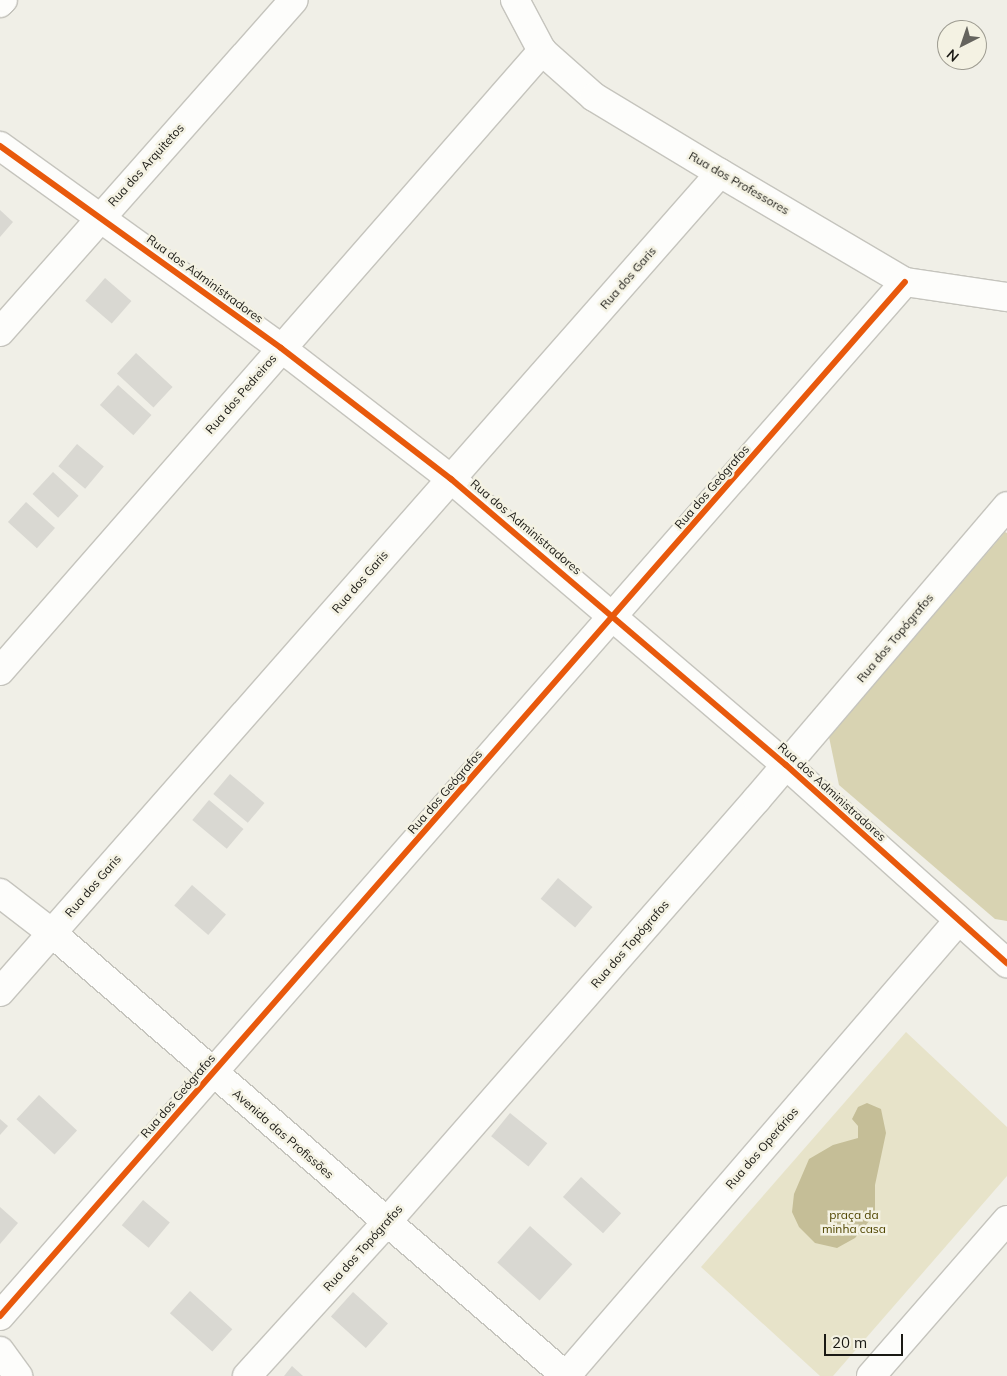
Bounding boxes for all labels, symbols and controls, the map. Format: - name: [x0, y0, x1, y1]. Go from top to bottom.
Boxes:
- north arrow: [937, 20, 987, 70]
- text: N: [943, 45, 963, 66]
- street label: Rua dos Arquitetos: [105, 121, 187, 209]
- street label: Rua dos Professores: [686, 148, 792, 218]
- street label: Rua dos Administradores: [144, 232, 266, 326]
- street label: Rua dos Garis: [597, 244, 659, 312]
- street label: Rua dos Pedreiros: [203, 351, 279, 437]
- street label: Rua dos Geógrafos: [672, 442, 752, 532]
- street label: Rua dos Administradores: [468, 476, 584, 578]
- street label: Rua dos Garis: [329, 548, 391, 616]
- street label: Rua dos Topógrafos: [854, 591, 936, 685]
- street label: Rua dos Administradores: [775, 740, 889, 844]
- street label: Rua dos Geógrafos: [405, 747, 485, 837]
- street label: Rua dos Garis: [62, 852, 124, 920]
- street label: Rua dos Topógrafos: [588, 897, 672, 991]
- street label: Rua dos Geógrafos: [138, 1051, 218, 1141]
- street label: Avenida das Profissões: [230, 1086, 336, 1182]
- street label: Rua dos Operários: [723, 1104, 801, 1192]
- street label: Rua dos Topógrafos: [320, 1202, 406, 1294]
- park label: praça da minha casa: [822, 1208, 886, 1236]
- scale bar: [827, 1324, 906, 1356]
- text: 20 m: [832, 1333, 867, 1352]

